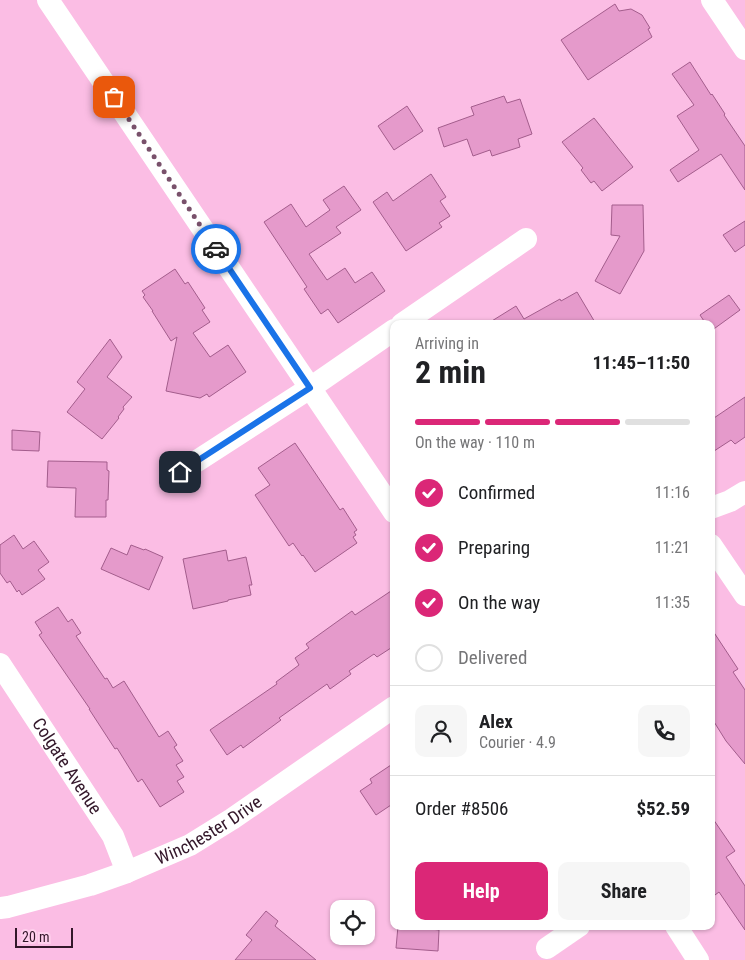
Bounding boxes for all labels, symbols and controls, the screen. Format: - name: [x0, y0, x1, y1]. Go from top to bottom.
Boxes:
- pin: [93, 76, 135, 118]
- icon: bag: [100, 83, 128, 111]
- courier: [191, 224, 241, 274]
- icon: car: [202, 235, 230, 263]
- text: Arriving in: [415, 334, 479, 353]
- text: 11:45–11:50: [592, 351, 690, 374]
- text: 2 min: [415, 353, 486, 391]
- text: On the way · 110 m: [415, 433, 535, 452]
- pin: [159, 451, 201, 493]
- icon: home: [166, 458, 194, 486]
- icon: check: [415, 479, 443, 507]
- text: Confirmed: [458, 481, 535, 504]
- text: 11:16: [655, 483, 690, 502]
- icon: check: [415, 534, 443, 562]
- text: Preparing: [458, 536, 530, 559]
- text: 11:21: [655, 538, 690, 557]
- icon: check: [415, 589, 443, 617]
- text: On the way: [458, 591, 540, 614]
- text: 11:35: [655, 593, 690, 612]
- text: Delivered: [458, 646, 527, 669]
- button: person: [415, 705, 467, 757]
- button: phone: [638, 705, 690, 757]
- text: Alex: [479, 710, 513, 733]
- street label: Colgate Avenue: [28, 714, 107, 818]
- text: Courier · 4.9: [479, 733, 556, 752]
- street label: Winchester Drive: [152, 791, 265, 869]
- text: Order #8506: [415, 797, 508, 820]
- text: $52.59: [636, 797, 690, 820]
- button: Help: [415, 862, 548, 920]
- button: Share: [558, 862, 690, 920]
- map controls: [330, 900, 375, 945]
- button: locate: [330, 900, 375, 945]
- scale bar: [15, 925, 72, 948]
- text: 20 m: [22, 929, 50, 945]

